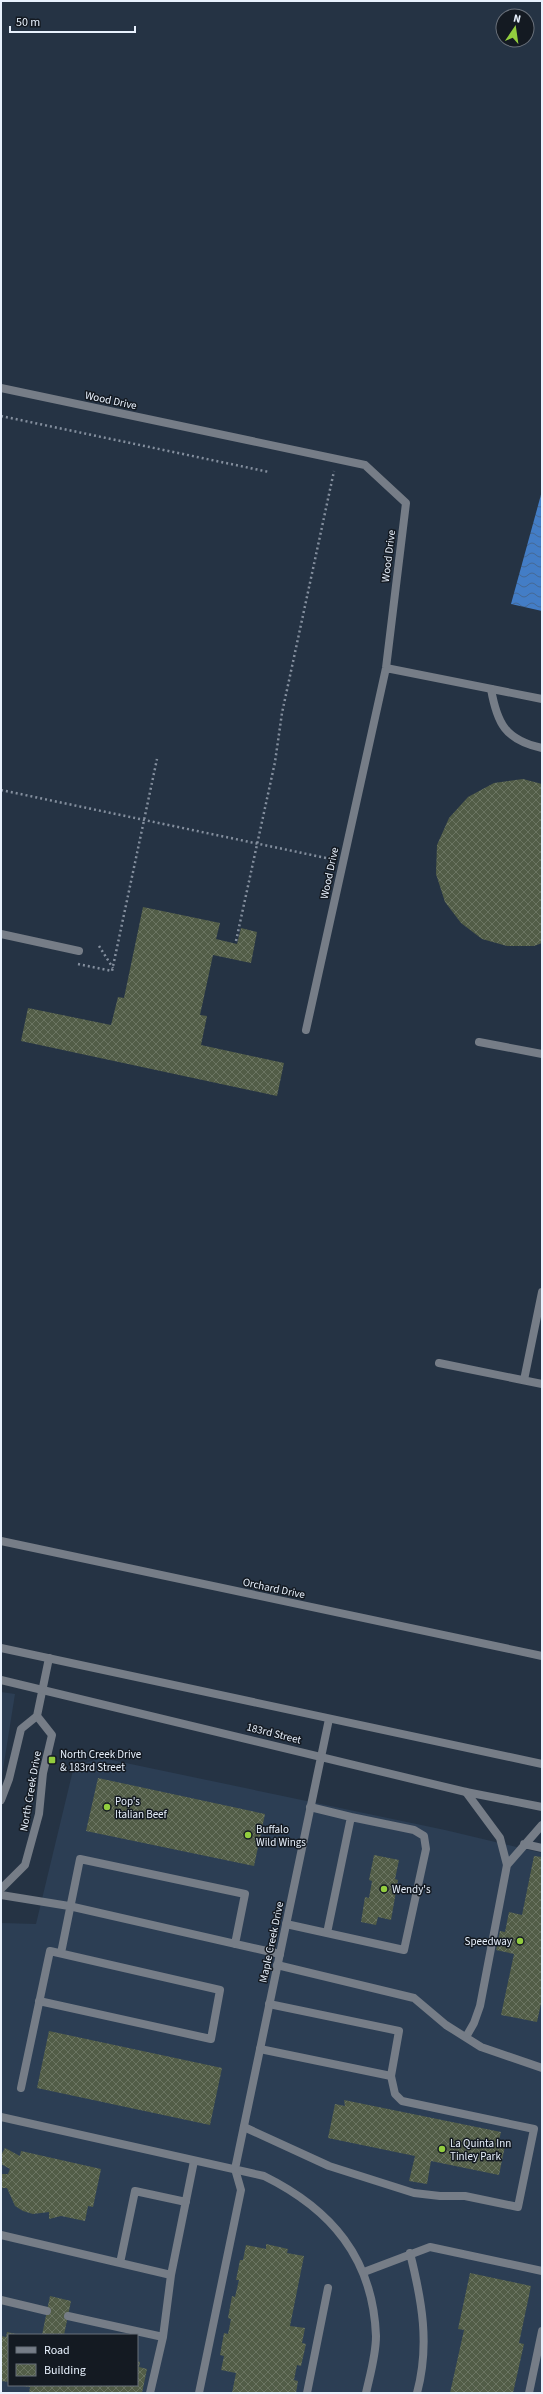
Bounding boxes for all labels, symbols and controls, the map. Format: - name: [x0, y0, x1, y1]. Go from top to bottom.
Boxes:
- scale bar: [10, 8, 135, 34]
- north arrow: [495, 8, 535, 48]
- text: N: [512, 11, 522, 27]
- text: 50 m: [16, 14, 40, 31]
- street label: Wood Drive: [84, 388, 139, 413]
- street label: Wood Drive: [378, 528, 399, 583]
- street label: Wood Drive: [317, 845, 342, 900]
- street label: Orchard Drive: [241, 1575, 307, 1603]
- street label: 183rd Street: [245, 1719, 303, 1748]
- place label: North Creek Drive & 183rd Street: [60, 1747, 142, 1775]
- street label: North Creek Drive: [16, 1749, 45, 1832]
- marker: North Creek Drive & 183rd Street: [47, 1755, 57, 1765]
- place label: Pop's Italian Beef: [115, 1794, 168, 1822]
- marker: Pop's Italian Beef: [102, 1802, 112, 1812]
- place label: Buffalo Wild Wings: [256, 1822, 306, 1850]
- marker: Buffalo Wild Wings: [243, 1830, 253, 1840]
- place label: Wendy's: [392, 1882, 431, 1897]
- marker: Wendy's: [379, 1884, 389, 1894]
- street label: Maple Creek Drive: [256, 1900, 288, 1984]
- place label: Speedway: [465, 1934, 512, 1949]
- marker: Speedway: [515, 1936, 525, 1946]
- place label: La Quinta Inn Tinley Park: [450, 2136, 511, 2164]
- marker: La Quinta Inn Tinley Park: [437, 2144, 447, 2154]
- legend: [8, 2334, 138, 2386]
- text: Road: [44, 2342, 70, 2359]
- text: Building: [44, 2362, 86, 2379]

